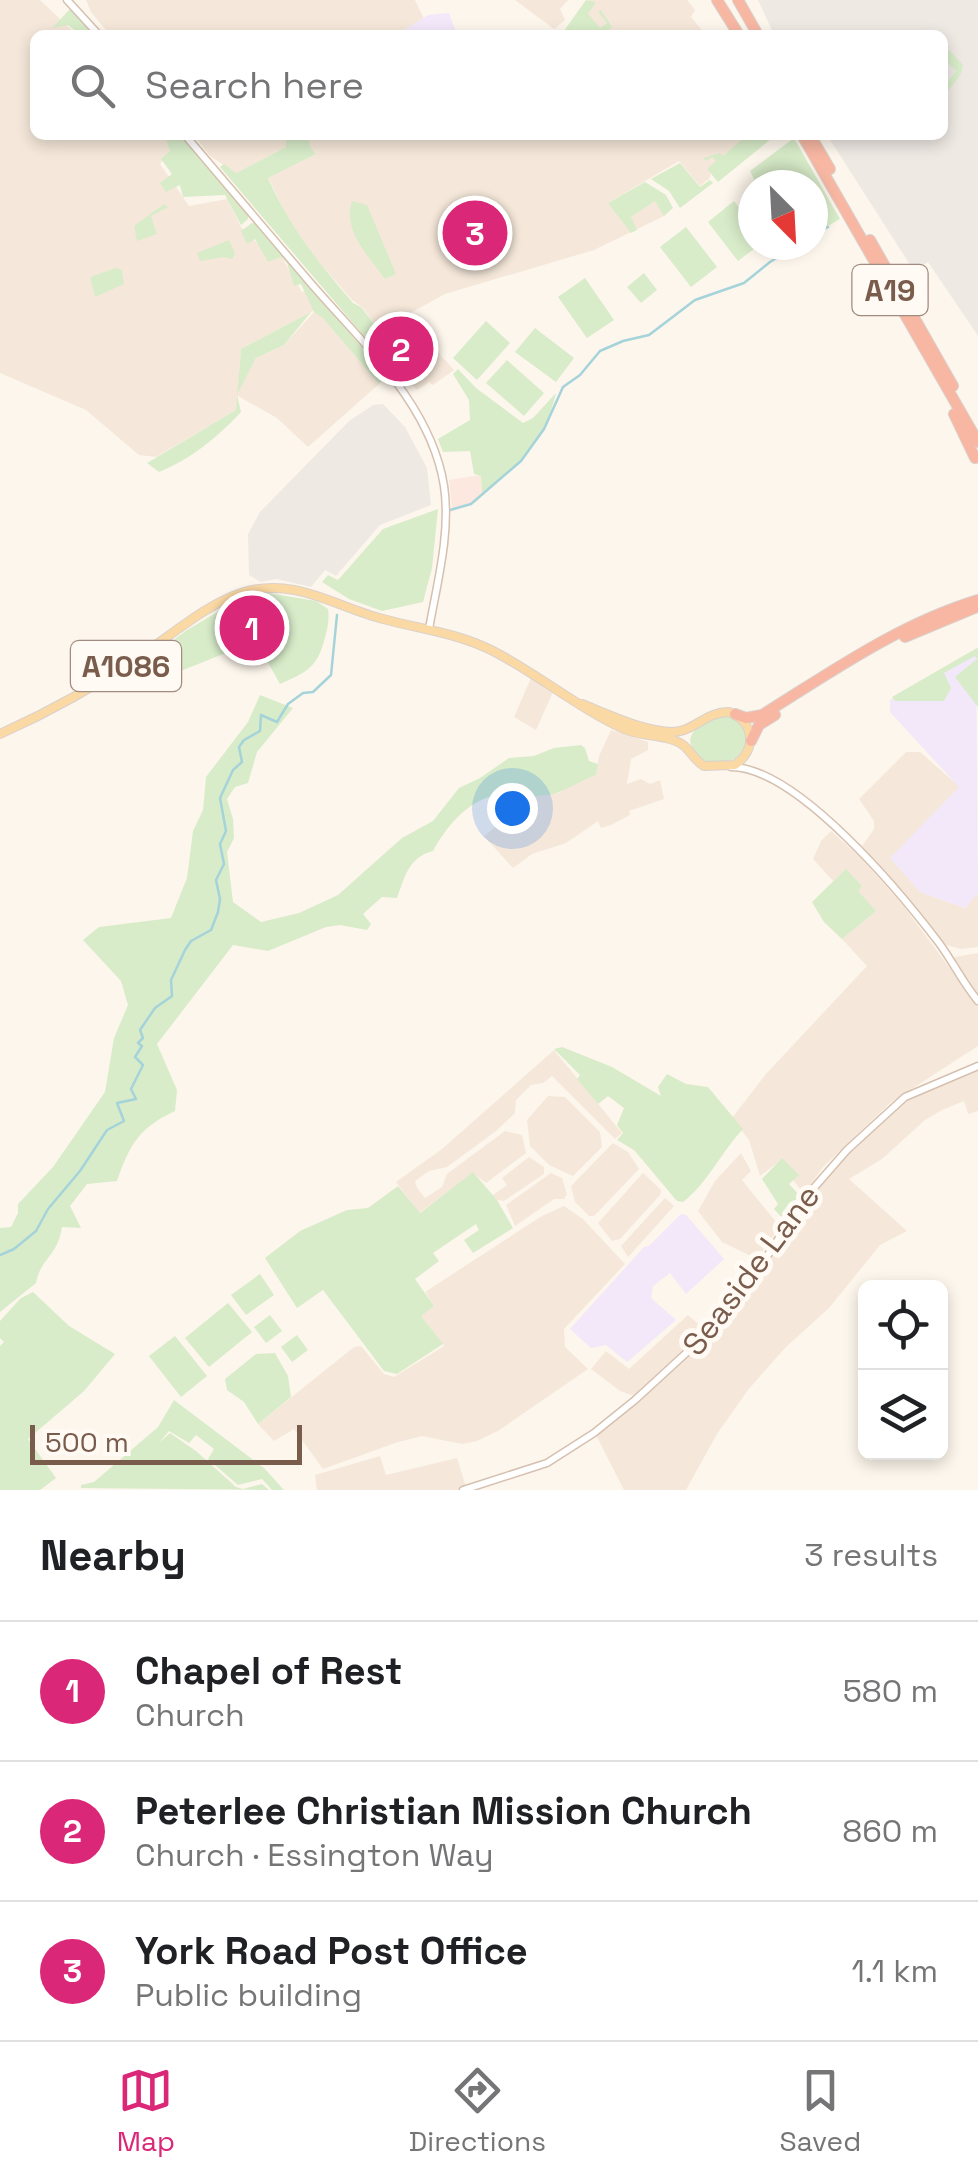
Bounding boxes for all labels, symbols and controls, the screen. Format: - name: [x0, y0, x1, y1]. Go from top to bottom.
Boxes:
- search box: [30, 30, 948, 140]
- icon: search: [65, 58, 120, 113]
- text: Search here: [145, 61, 364, 109]
- north arrow: [738, 170, 828, 260]
- pin: 3: [442, 196, 508, 270]
- road number: A19: [852, 265, 928, 315]
- pin: 2: [368, 312, 434, 386]
- pin: 1: [220, 590, 284, 666]
- road number: A1086: [71, 641, 181, 691]
- your location: [487, 783, 538, 834]
- street label: Seaside Lane: [674, 1177, 828, 1363]
- map controls: [858, 1280, 948, 1460]
- button: locate: [858, 1280, 948, 1370]
- button: layers: [858, 1370, 948, 1460]
- scale bar: [30, 1420, 302, 1464]
- text: 500 m: [45, 1424, 129, 1460]
- text: Nearby: [40, 1529, 186, 1582]
- text: 3 results: [804, 1535, 938, 1575]
- text: Chapel of Rest: [135, 1647, 402, 1695]
- text: 1: [65, 1671, 80, 1711]
- text: 580 m: [843, 1671, 938, 1711]
- text: Church: [135, 1695, 245, 1735]
- text: Peterlee Christian Mission Church: [135, 1787, 752, 1835]
- text: 2: [63, 1811, 82, 1851]
- text: 860 m: [842, 1811, 938, 1851]
- text: Church · Essington Way: [135, 1835, 494, 1875]
- text: York Road Post Office: [135, 1927, 528, 1975]
- text: 3: [63, 1951, 82, 1991]
- text: 1.1 km: [851, 1951, 938, 1991]
- text: Public building: [135, 1975, 362, 2015]
- tab: Map: [117, 2063, 175, 2159]
- tab: Directions: [409, 2063, 546, 2159]
- tab: Saved: [780, 2063, 861, 2159]

